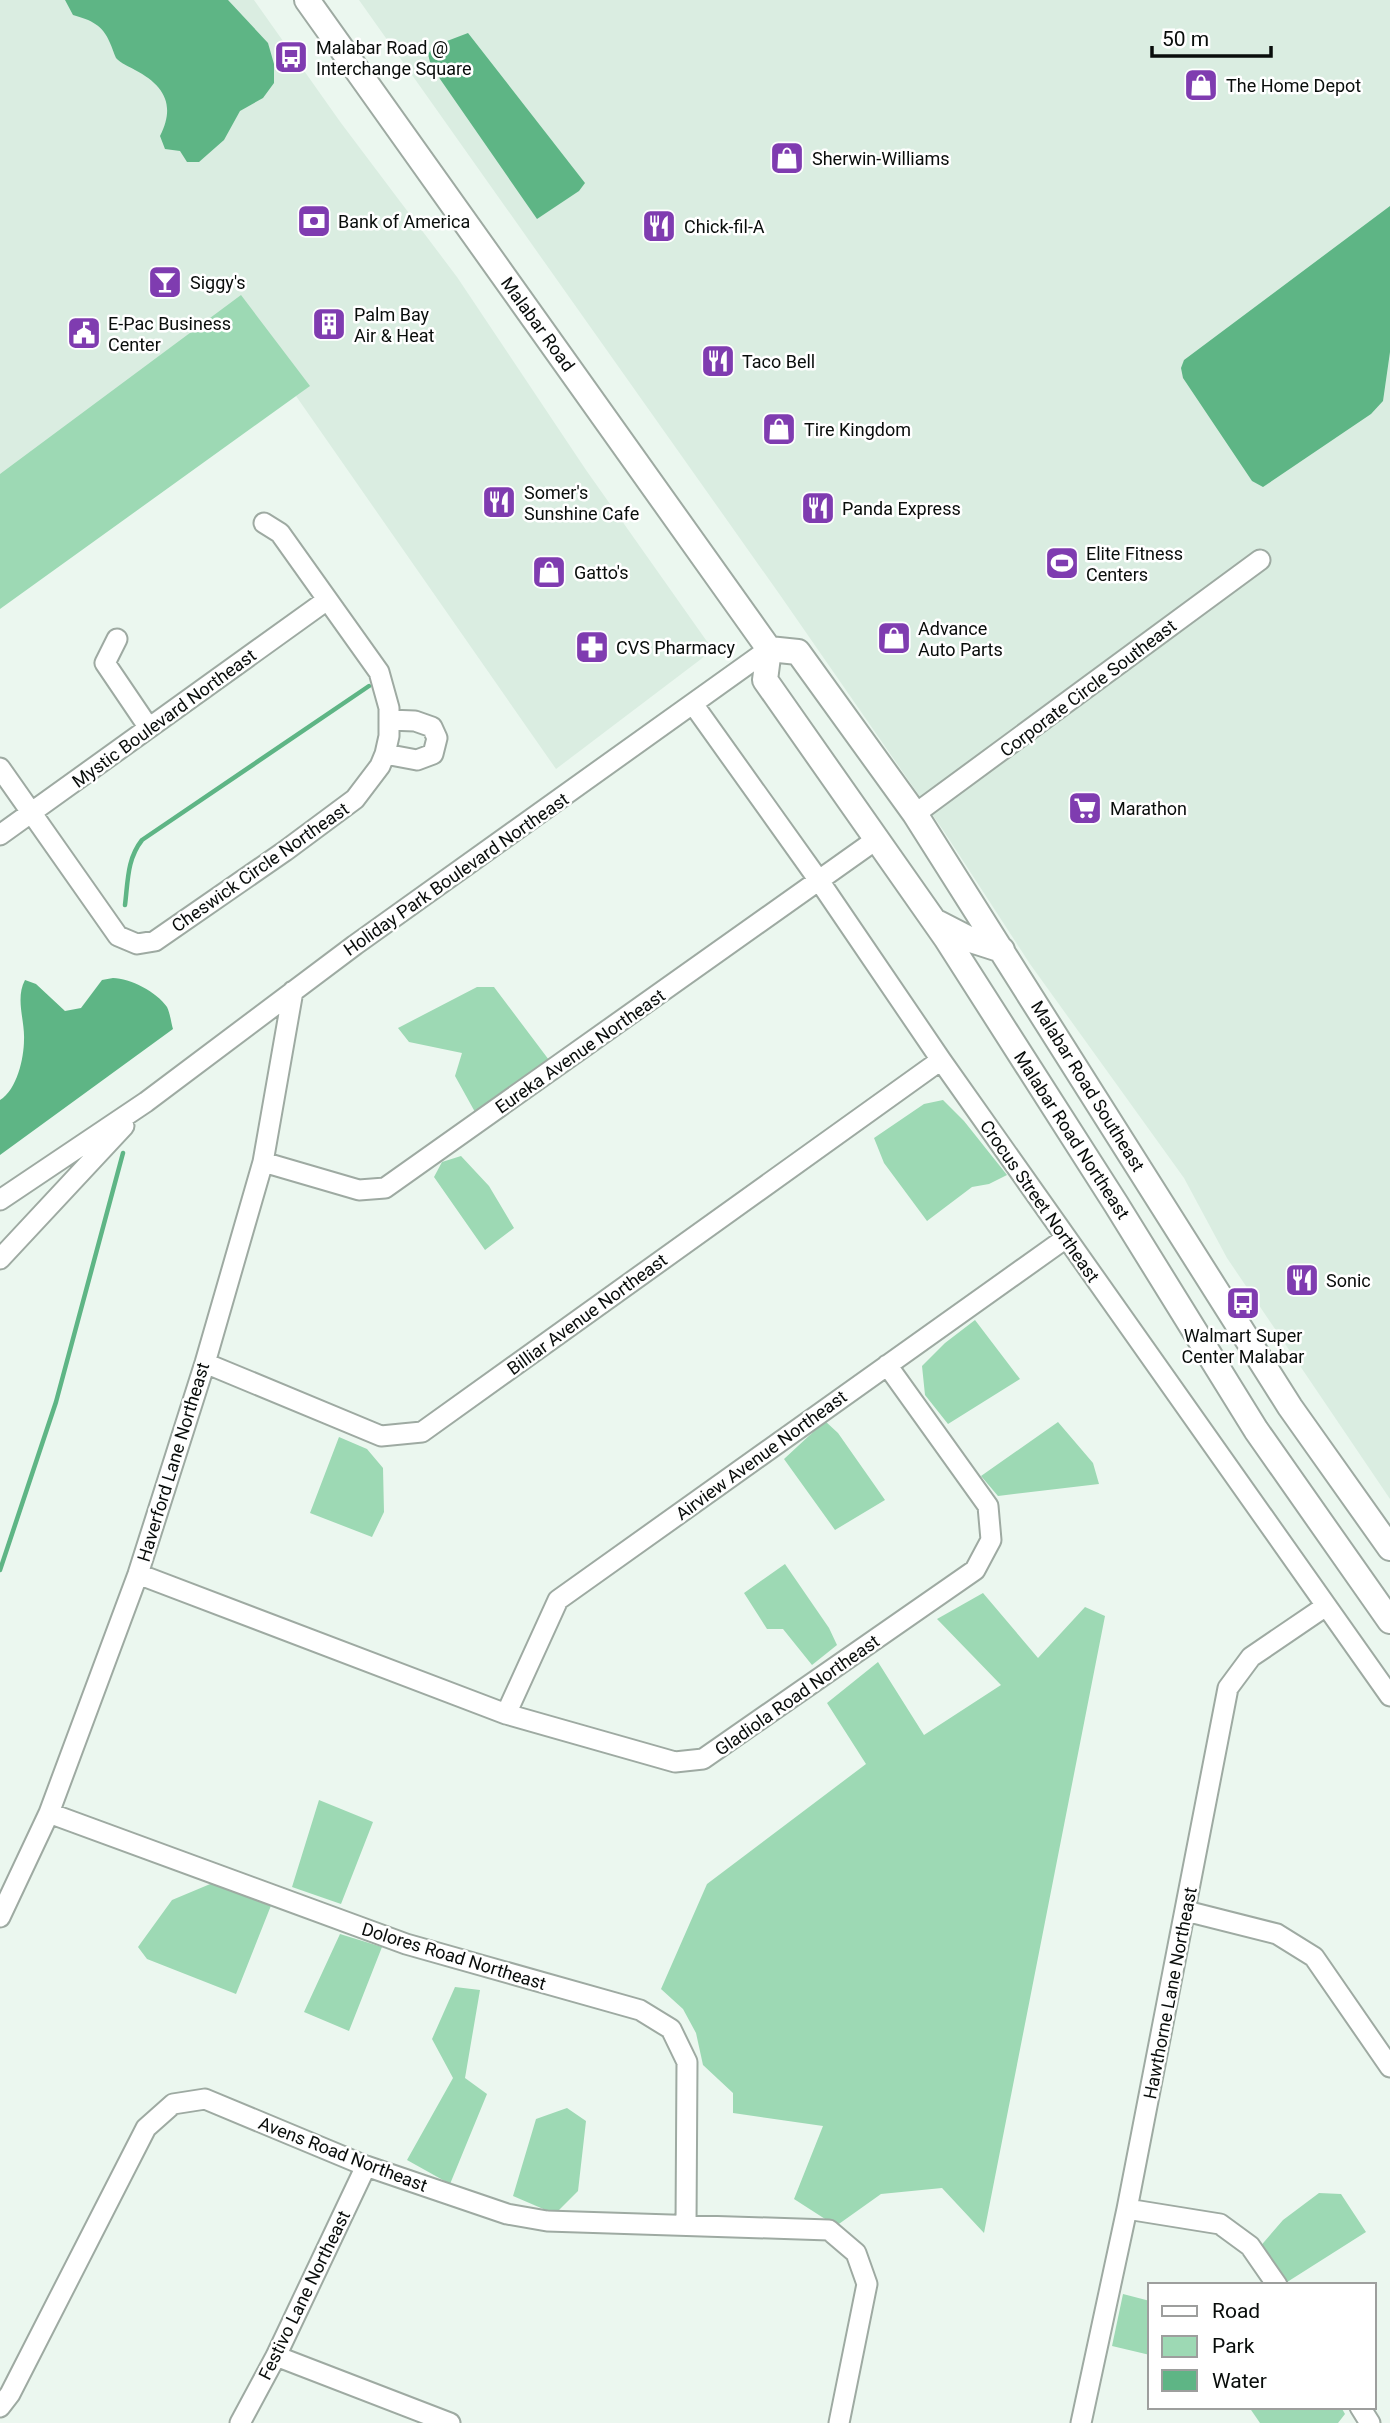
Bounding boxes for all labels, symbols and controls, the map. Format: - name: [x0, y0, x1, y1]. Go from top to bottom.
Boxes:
- scale bar: [1152, 14, 1271, 58]
- text: 50 m: [1162, 27, 1209, 51]
- place label: Malabar Road @ Interchange Square: [316, 37, 472, 79]
- bus stop icon: Malabar Road @ Interchange Square: [272, 38, 310, 76]
- shop icon: The Home Depot: [1182, 66, 1220, 104]
- place label: The Home Depot: [1226, 75, 1361, 96]
- shop icon: Sherwin-Williams: [768, 139, 806, 177]
- place label: Sherwin-Williams: [812, 148, 950, 169]
- bank icon: Bank of America: [295, 202, 333, 240]
- restaurant icon: Chick-fil-A: [640, 207, 678, 245]
- place label: Bank of America: [338, 211, 470, 232]
- place label: Chick-fil-A: [684, 216, 765, 237]
- bar icon: Siggy's: [146, 263, 184, 301]
- place label: Siggy's: [190, 272, 246, 293]
- street label: Malabar Road: [497, 273, 579, 375]
- place label: Palm Bay Air & Heat: [354, 304, 435, 346]
- building icon: Palm Bay Air & Heat: [310, 305, 348, 343]
- place label: E-Pac Business Center: [108, 313, 231, 355]
- public building icon: E-Pac Business Center: [65, 314, 103, 352]
- restaurant icon: Taco Bell: [699, 342, 737, 380]
- place label: Taco Bell: [742, 351, 815, 372]
- shop icon: Tire Kingdom: [760, 410, 798, 448]
- place label: Tire Kingdom: [804, 419, 911, 440]
- place label: Somer's Sunshine Cafe: [524, 482, 639, 524]
- restaurant icon: Somer's Sunshine Cafe: [480, 483, 518, 521]
- restaurant icon: Panda Express: [799, 489, 837, 527]
- place label: Panda Express: [842, 498, 961, 519]
- place label: Elite Fitness Centers: [1086, 543, 1183, 585]
- sports icon: Elite Fitness Centers: [1043, 544, 1081, 582]
- shop icon: Gatto's: [530, 553, 568, 591]
- place label: Gatto's: [574, 562, 628, 583]
- street label: Corporate Circle Southeast: [996, 615, 1180, 761]
- place label: Advance Auto Parts: [918, 618, 1003, 660]
- shop icon: Advance Auto Parts: [875, 619, 913, 657]
- pharmacy icon: CVS Pharmacy: [573, 628, 611, 666]
- place label: CVS Pharmacy: [616, 637, 735, 658]
- street label: Mystic Boulevard Northeast: [68, 644, 260, 792]
- street label: Holiday Park Boulevard Northeast: [340, 788, 572, 960]
- supermarket icon: Marathon: [1066, 789, 1104, 827]
- street label: Cheswick Circle Northeast: [167, 798, 353, 936]
- place label: Marathon: [1110, 798, 1187, 819]
- street label: Eureka Avenue Northeast: [491, 984, 669, 1118]
- street label: Malabar Road Southeast: [1027, 997, 1149, 1175]
- street label: Malabar Road Northeast: [1010, 1047, 1134, 1223]
- street label: Crocus Street Northeast: [976, 1116, 1104, 1286]
- street label: Billiar Avenue Northeast: [503, 1249, 671, 1379]
- restaurant icon: Sonic: [1283, 1261, 1321, 1299]
- place label: Sonic: [1326, 1270, 1371, 1291]
- bus stop icon: Walmart Super Center Malabar: [1224, 1284, 1262, 1322]
- place label: Walmart Super Center Malabar: [1182, 1325, 1304, 1367]
- street label: Haverford Lane Northeast: [133, 1360, 213, 1564]
- street label: Airview Avenue Northeast: [671, 1386, 851, 1524]
- street label: Gladiola Road Northeast: [711, 1630, 883, 1760]
- street label: Hawthorne Lane Northeast: [1139, 1885, 1201, 2101]
- street label: Dolores Road Northeast: [359, 1918, 549, 1994]
- street label: Avens Road Northeast: [256, 2112, 430, 2196]
- street label: Festivo Lane Northeast: [254, 2207, 354, 2383]
- legend: [1148, 2283, 1376, 2409]
- text: Road: [1212, 2299, 1260, 2323]
- text: Park: [1212, 2334, 1255, 2358]
- text: Water: [1212, 2369, 1267, 2393]

